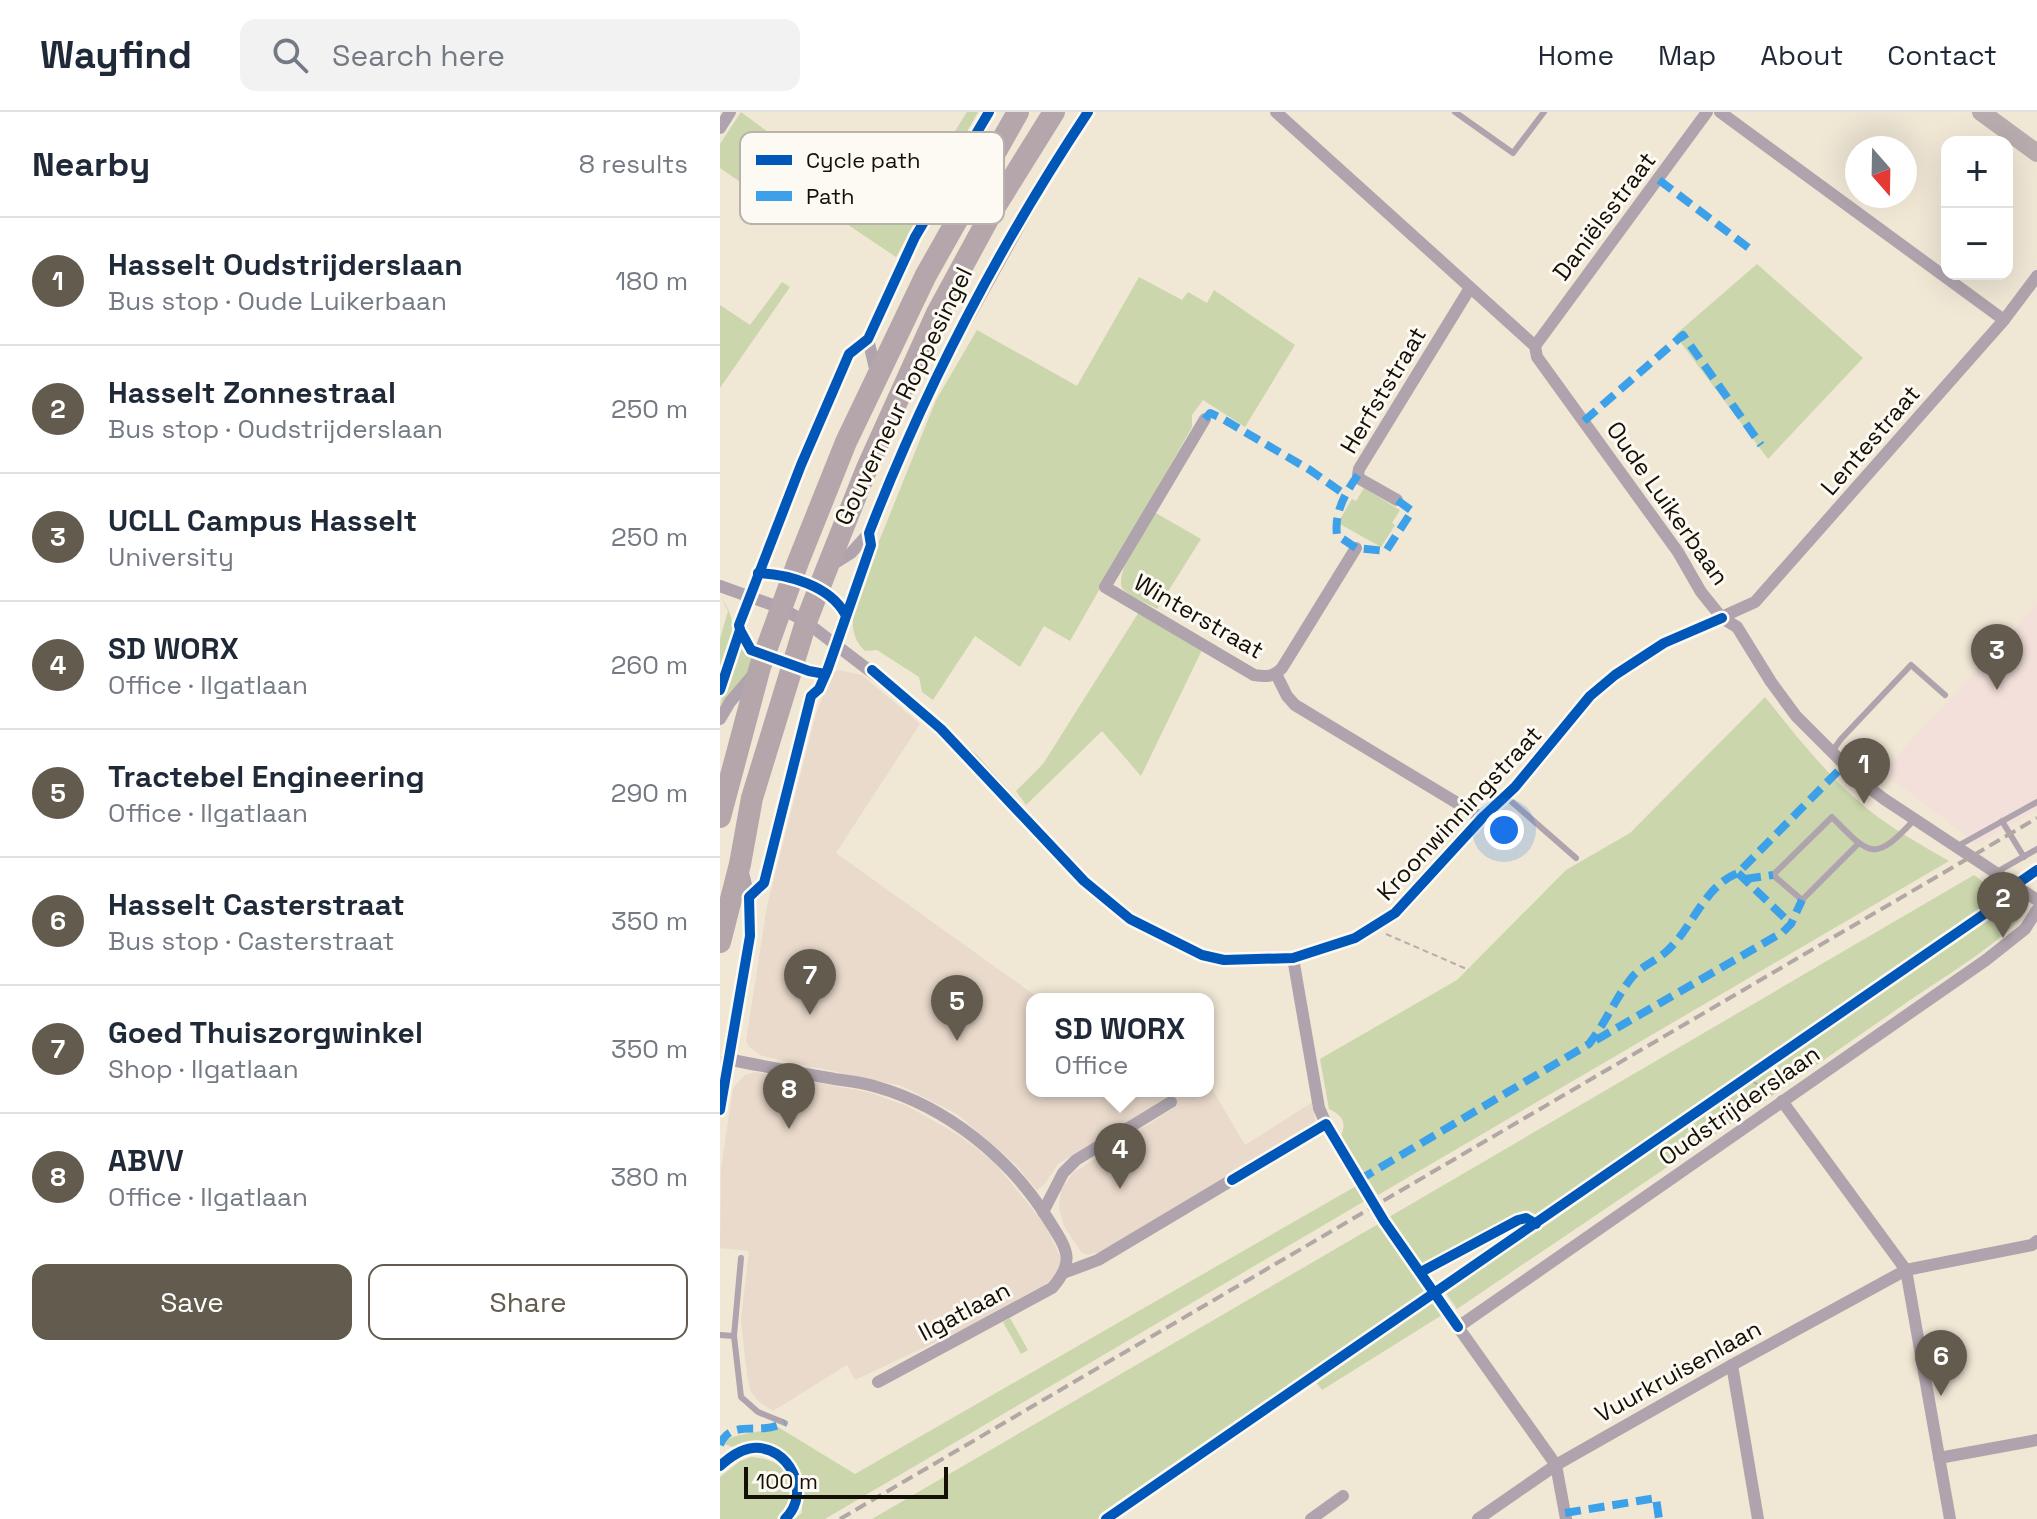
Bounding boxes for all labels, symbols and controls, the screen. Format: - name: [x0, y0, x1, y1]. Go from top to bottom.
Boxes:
- search box: [240, 19, 800, 91]
- text: Wayfind: [40, 31, 192, 79]
- icon: search: [268, 33, 312, 77]
- text: Search here: [332, 36, 505, 75]
- text: Home: [1538, 37, 1614, 73]
- text: Map: [1658, 37, 1716, 73]
- text: About: [1760, 37, 1843, 73]
- text: Contact: [1887, 37, 1997, 73]
- legend: [740, 132, 1004, 224]
- north arrow: [1845, 136, 1917, 208]
- map controls: [1941, 136, 2013, 280]
- button: +: [1941, 136, 2013, 208]
- text: Nearby: [32, 143, 150, 186]
- text: Cycle path: [806, 146, 921, 174]
- street label: Daniëlsstraat: [1546, 146, 1662, 286]
- text: 8 results: [579, 147, 688, 181]
- text: Path: [806, 182, 855, 210]
- button: −: [1941, 208, 2013, 280]
- text: Hasselt Oudstrijderslaan: [108, 245, 463, 284]
- street label: Gouverneur Roppesingel: [827, 262, 979, 530]
- text: 1: [52, 264, 64, 298]
- text: 180 m: [615, 264, 688, 298]
- text: Bus stop · Oude Luikerbaan: [108, 284, 447, 318]
- street label: Herfststraat: [1333, 321, 1433, 459]
- text: Hasselt Zonnestraal: [108, 373, 396, 412]
- street label: Lentestraat: [1814, 378, 1926, 502]
- text: 2: [50, 392, 66, 426]
- text: 250 m: [611, 392, 688, 426]
- text: Bus stop · Oudstrijderslaan: [108, 412, 443, 446]
- street label: Oude Luikerbaan: [1600, 415, 1736, 591]
- text: UCLL Campus Hasselt: [108, 501, 417, 540]
- text: 3: [50, 520, 66, 554]
- text: 250 m: [611, 520, 688, 554]
- text: University: [108, 540, 234, 574]
- street label: Winterstraat: [1129, 566, 1269, 666]
- pin: 3: [1971, 624, 2023, 690]
- text: SD WORX: [108, 629, 239, 668]
- text: 4: [50, 648, 66, 682]
- text: 260 m: [611, 648, 688, 682]
- text: Office · Ilgatlaan: [108, 668, 308, 702]
- street label: Kroonwinningstraat: [1370, 719, 1548, 907]
- pin: 1: [1838, 738, 1890, 804]
- text: Tractebel Engineering: [108, 757, 425, 796]
- text: 5: [50, 776, 66, 810]
- text: 290 m: [611, 776, 688, 810]
- text: Office · Ilgatlaan: [108, 796, 308, 830]
- your location: [1484, 810, 1524, 850]
- pin: 2: [1977, 872, 2029, 938]
- text: Hasselt Casterstraat: [108, 885, 405, 924]
- text: 6: [50, 904, 66, 938]
- text: 350 m: [611, 904, 688, 938]
- text: Bus stop · Casterstraat: [108, 924, 395, 958]
- pin: 7: [784, 949, 836, 1015]
- pin: 5: [931, 975, 983, 1041]
- popup: [1026, 993, 1214, 1097]
- text: SD WORX: [1055, 1009, 1185, 1048]
- text: Goed Thuiszorgwinkel: [108, 1013, 423, 1052]
- text: 7: [51, 1032, 65, 1066]
- text: 350 m: [611, 1032, 688, 1066]
- street label: Oudstrijderslaan: [1652, 1038, 1826, 1172]
- text: Office: [1055, 1048, 1129, 1082]
- text: Shop · Ilgatlaan: [108, 1052, 299, 1086]
- pin: 8: [763, 1063, 815, 1129]
- pin: 4: [1094, 1123, 1146, 1189]
- text: ABVV: [108, 1141, 184, 1180]
- text: 8: [50, 1160, 66, 1194]
- text: 380 m: [610, 1160, 688, 1194]
- text: Office · Ilgatlaan: [108, 1180, 308, 1214]
- button: Save: [32, 1264, 352, 1340]
- button: Share: [368, 1264, 688, 1340]
- street label: Ilgatlaan: [913, 1274, 1015, 1348]
- street label: Vuurkruisenlaan: [1589, 1313, 1767, 1429]
- pin: 6: [1915, 1330, 1967, 1396]
- scale bar: [744, 1463, 948, 1499]
- text: 100 m: [756, 1467, 818, 1495]

